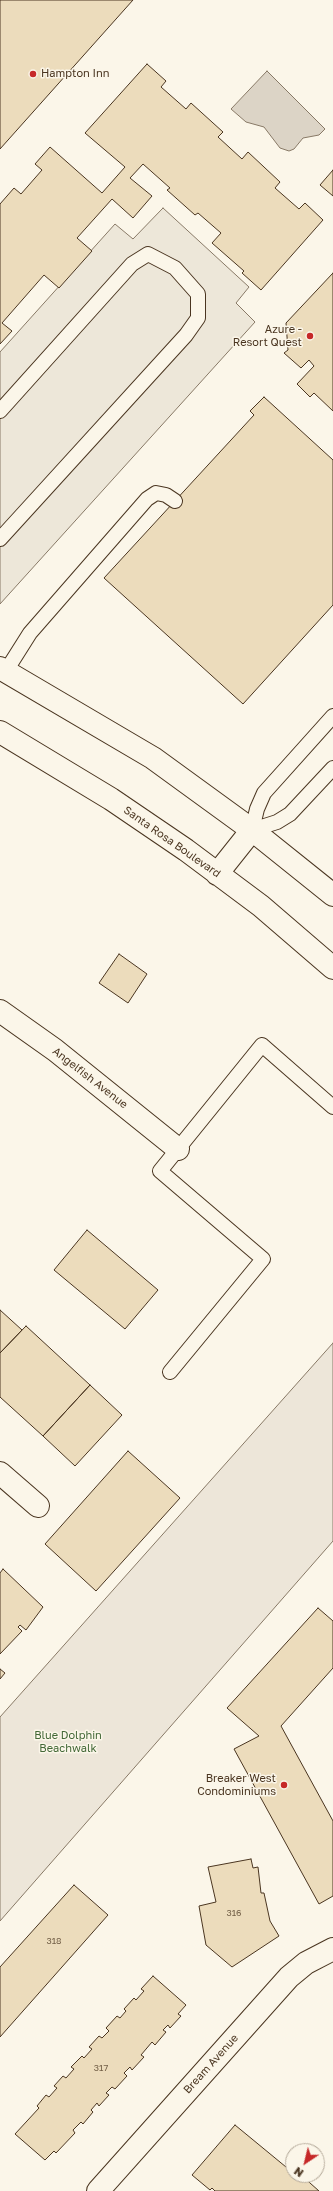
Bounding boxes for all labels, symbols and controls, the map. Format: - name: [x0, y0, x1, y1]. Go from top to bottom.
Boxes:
- place label: Hampton Inn: [41, 67, 110, 81]
- marker: Hampton Inn: [28, 69, 38, 79]
- place label: Azure - Resort Quest: [233, 323, 302, 349]
- marker: Azure - Resort Quest: [305, 331, 315, 341]
- street label: Santa Rosa Boulevard: [121, 804, 223, 880]
- street label: Angelfish Avenue: [50, 1045, 130, 1111]
- park label: Blue Dolphin Beachwalk: [34, 1729, 102, 1755]
- place label: Breaker West Condominiums: [197, 1772, 276, 1798]
- marker: Breaker West Condominiums: [279, 1780, 289, 1790]
- house number: 316: [226, 1908, 242, 1918]
- house number: 318: [46, 1936, 62, 1946]
- street label: Bream Avenue: [181, 2032, 241, 2096]
- house number: 317: [94, 2063, 108, 2073]
- north arrow: [285, 2143, 325, 2183]
- text: N: [291, 2165, 306, 2180]

